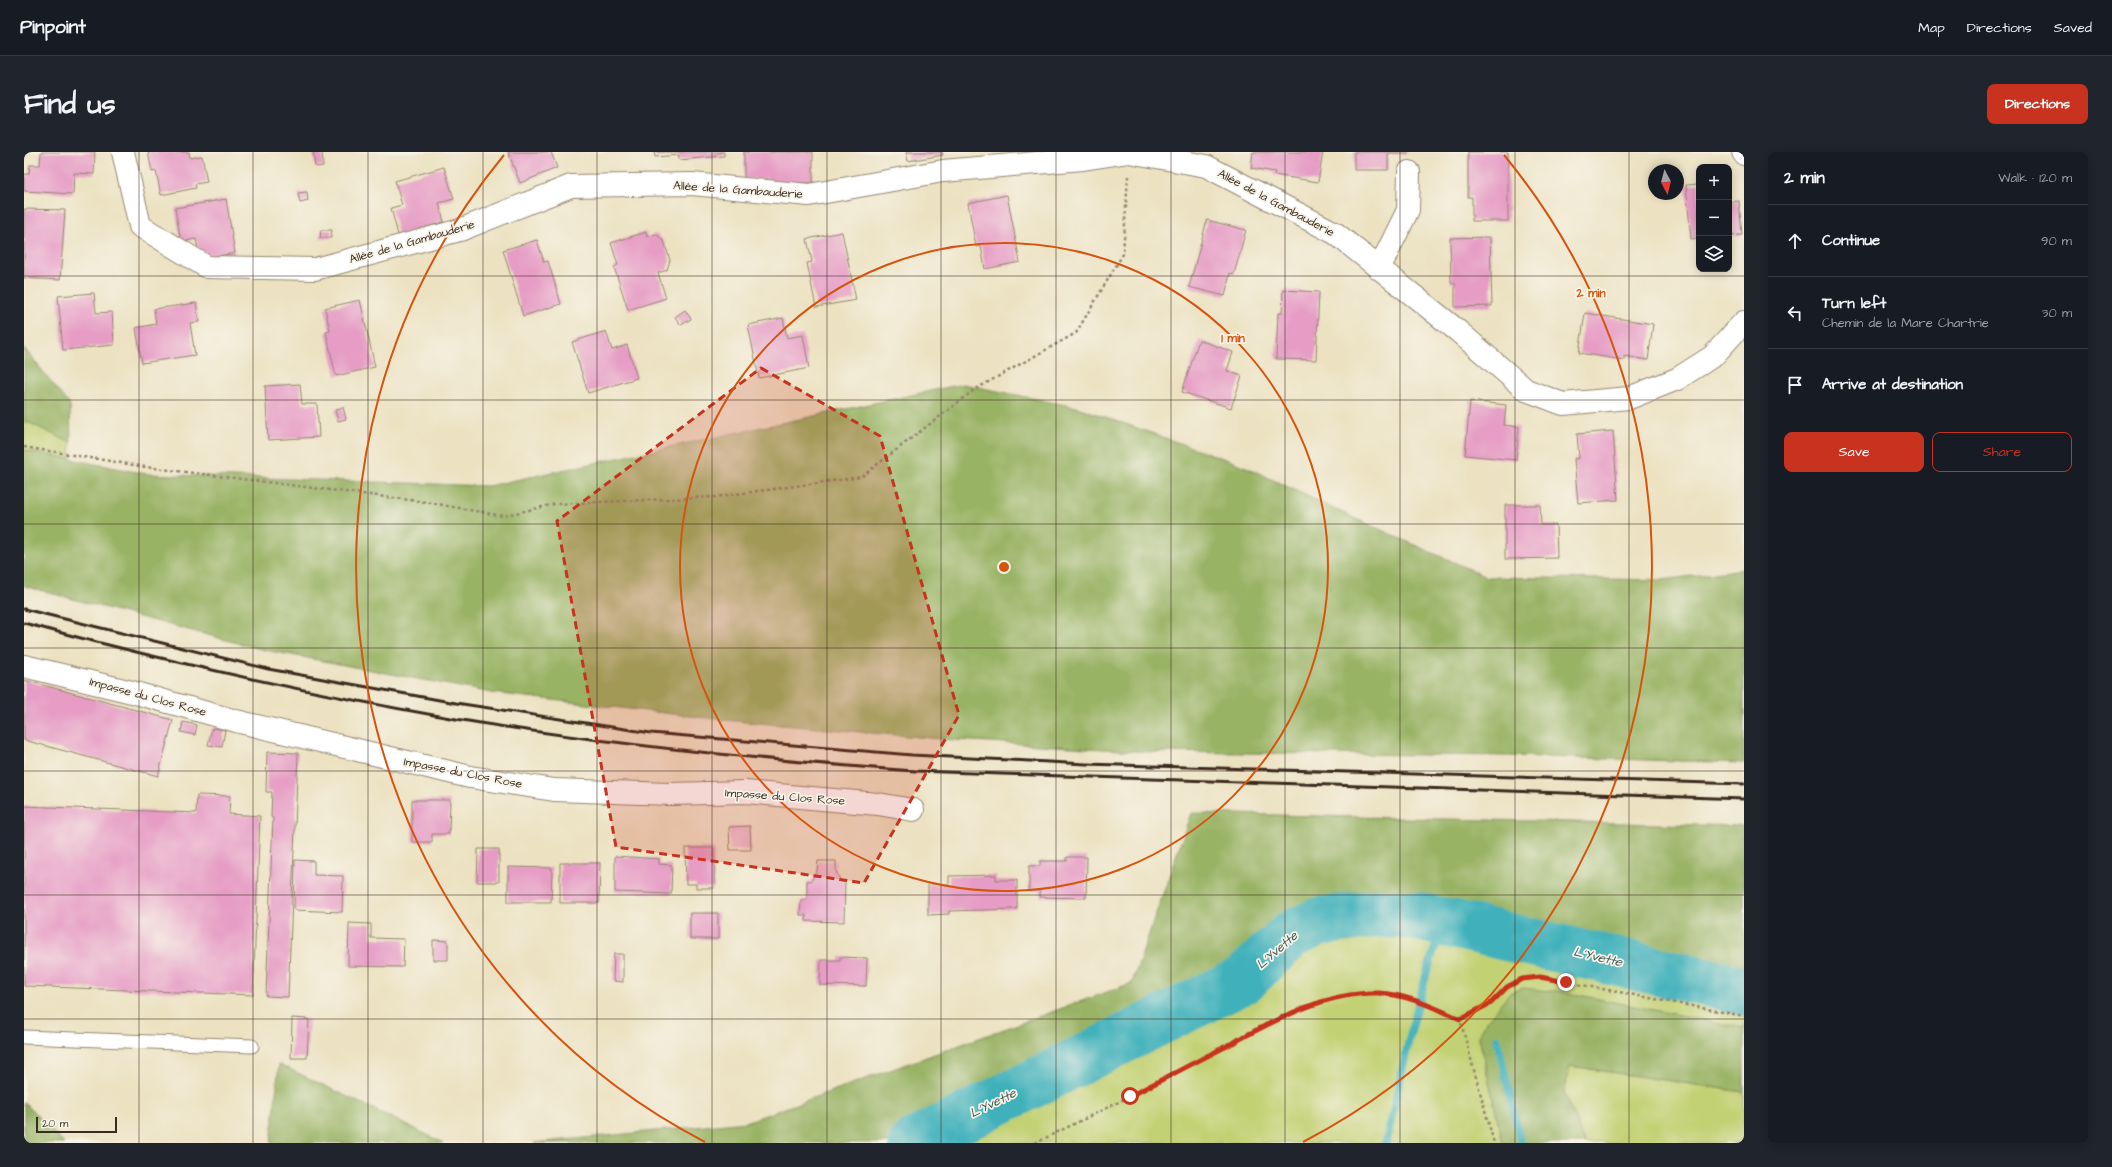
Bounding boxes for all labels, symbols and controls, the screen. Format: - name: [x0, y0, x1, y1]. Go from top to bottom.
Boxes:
- text: Pinpoint: [20, 14, 86, 41]
- text: Map: [1918, 18, 1945, 38]
- text: Directions: [1967, 18, 2032, 38]
- text: Saved: [2054, 18, 2092, 38]
- button: Directions: [1987, 84, 2088, 124]
- text: Find us: [24, 85, 115, 124]
- north arrow: [1648, 164, 1684, 200]
- map controls: [1696, 164, 1732, 272]
- button: +: [1696, 164, 1732, 200]
- street label: Allée de la Gambauderie: [1215, 165, 1338, 241]
- text: 2 min: [1784, 166, 1825, 190]
- text: Walk · 120 m: [1998, 169, 2072, 187]
- street label: Allée de la Gambauderie: [673, 177, 804, 203]
- button: −: [1696, 200, 1732, 236]
- street label: Allée de la Gambauderie: [347, 216, 477, 268]
- icon: ahead: [1784, 230, 1806, 252]
- text: Continue: [1822, 230, 1880, 251]
- text: 90 m: [2041, 232, 2072, 250]
- button: layers: [1696, 236, 1732, 272]
- text: 2 min: [1576, 285, 1605, 302]
- text: Turn left: [1822, 293, 1886, 314]
- icon: left: [1784, 302, 1806, 324]
- text: 30 m: [2042, 304, 2072, 322]
- text: Chemin de la Mare Chartrie: [1822, 314, 1989, 332]
- text: 1 min: [1221, 330, 1245, 347]
- icon: arrive: [1784, 374, 1806, 396]
- text: Arrive at destination: [1822, 374, 1963, 395]
- button: Save: [1784, 432, 1924, 472]
- button: Share: [1932, 432, 2072, 472]
- centre of rings: [997, 560, 1011, 574]
- street label: Impasse du Clos Rose: [88, 673, 209, 721]
- street label: Impasse du Clos Rose: [402, 753, 524, 793]
- street label: Impasse du Clos Rose: [724, 784, 846, 810]
- water label: L'Yvette: [1252, 926, 1302, 973]
- water label: L'Yvette: [1572, 943, 1625, 972]
- route end: [1557, 973, 1575, 991]
- water label: L'Yvette: [967, 1084, 1020, 1122]
- route start: [1121, 1087, 1139, 1105]
- scale bar: [36, 1115, 117, 1134]
- text: 20 m: [42, 1116, 68, 1131]

